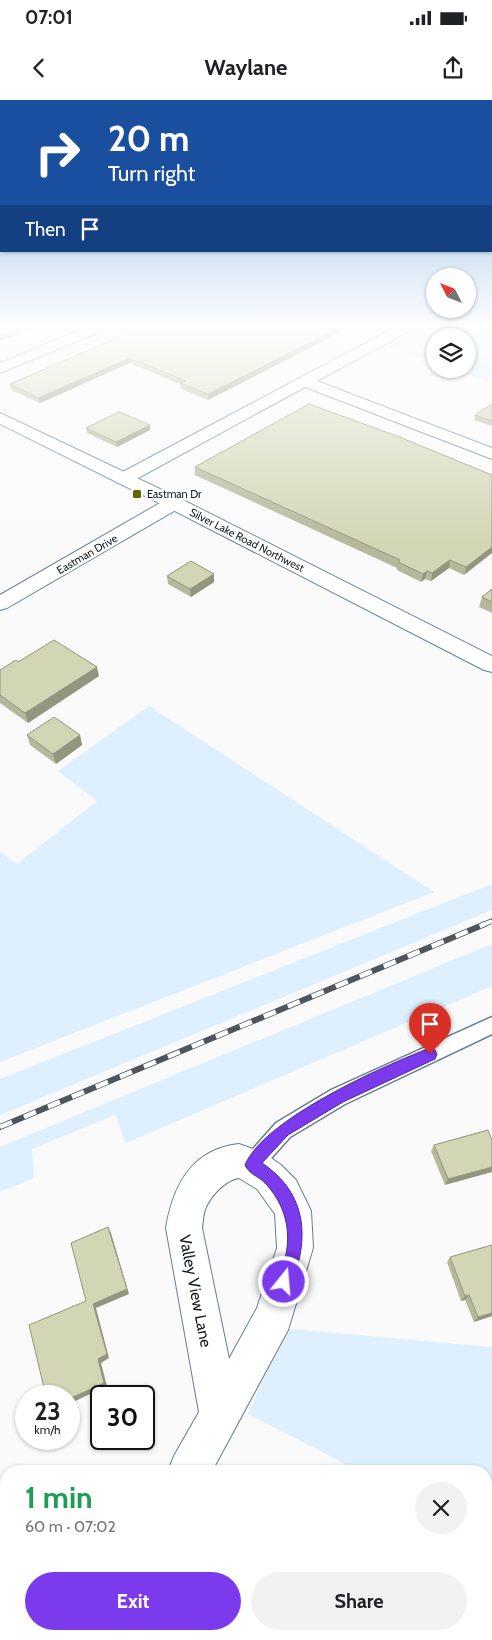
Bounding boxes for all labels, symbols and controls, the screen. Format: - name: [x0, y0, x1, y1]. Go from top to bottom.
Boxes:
- text: 07:01: [25, 6, 73, 29]
- icon: back: [25, 54, 53, 82]
- text: Waylane: [205, 54, 287, 81]
- icon: share: [439, 54, 467, 82]
- text: 20 m: [108, 117, 190, 160]
- icon: right: [25, 120, 90, 185]
- text: Turn right: [108, 160, 195, 187]
- icon: arrive: [76, 215, 104, 243]
- text: Then: [25, 218, 66, 241]
- north arrow: [426, 268, 476, 318]
- map controls: [426, 268, 476, 378]
- button: layers: [426, 328, 476, 378]
- place label: Eastman Dr: [147, 487, 202, 501]
- marker: Eastman Dr: [131, 488, 143, 500]
- street label: Silver Lake Road Northwest: [187, 505, 307, 575]
- street label: Eastman Drive: [54, 531, 120, 577]
- pin: [409, 1003, 451, 1054]
- icon: arrive: [416, 1010, 444, 1038]
- street label: Valley View Lane: [175, 1233, 216, 1349]
- position arrow: [257, 1255, 309, 1307]
- speed limit sign: 30: [90, 1385, 155, 1450]
- text: 23: [34, 1396, 61, 1426]
- text: km/h: [34, 1422, 61, 1437]
- text: 1 min: [25, 1479, 93, 1516]
- button: close: [415, 1482, 467, 1534]
- text: 60 m · 07:02: [25, 1517, 116, 1536]
- button: Exit: [25, 1572, 241, 1630]
- button: Share: [251, 1572, 467, 1630]

